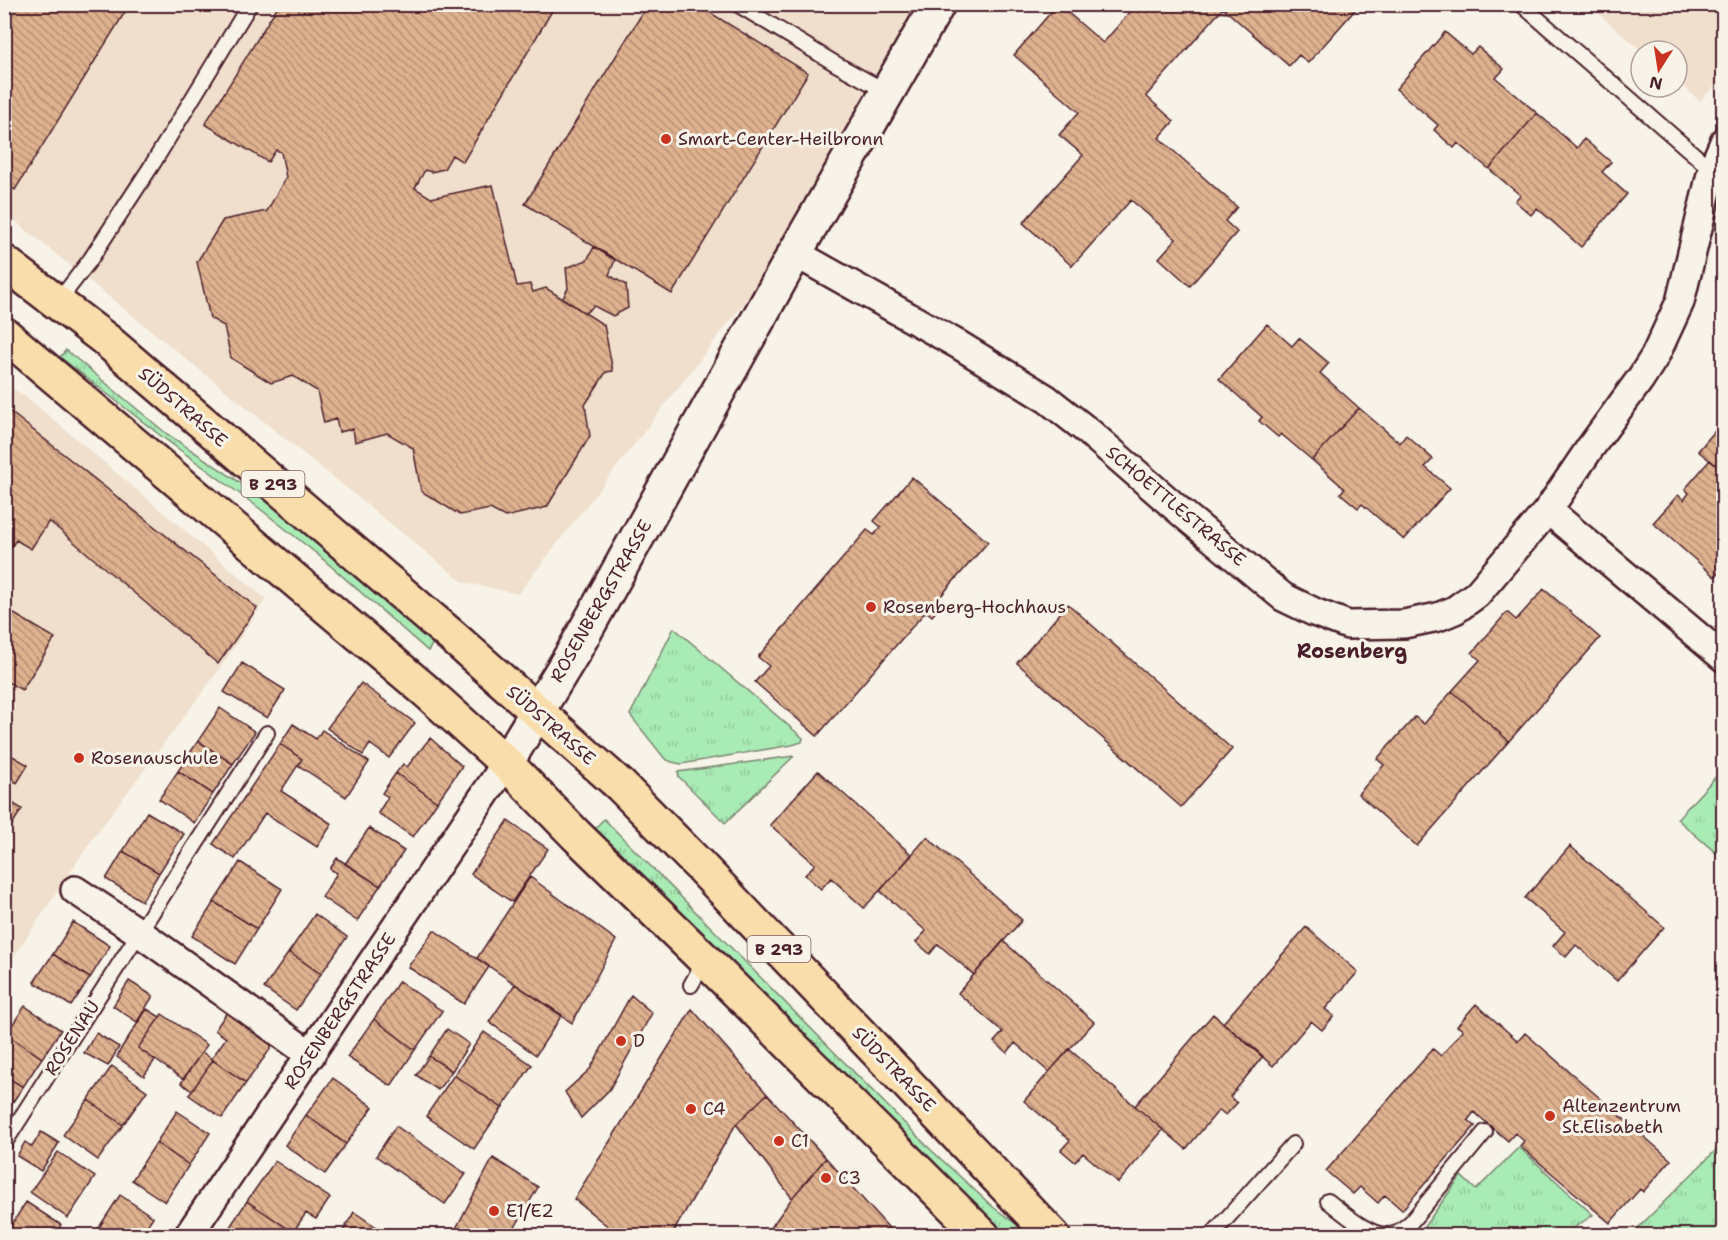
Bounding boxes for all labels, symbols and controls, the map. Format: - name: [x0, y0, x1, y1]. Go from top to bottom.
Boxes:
- north arrow: [1629, 39, 1689, 99]
- text: N: [1648, 72, 1664, 95]
- place label: Smart-Center-Heilbronn: [678, 127, 884, 151]
- marker: Smart-Center-Heilbronn: [659, 132, 673, 146]
- street label: SÜDSTRASSE: [133, 362, 233, 452]
- street label: SCHOETTLESTRASSE: [1101, 440, 1251, 572]
- road number: B 293: [242, 471, 304, 497]
- street label: ROSENBERGSTRASSE: [545, 515, 657, 687]
- place label: Rosenberg-Hochhaus: [883, 595, 1066, 619]
- marker: Rosenberg-Hochhaus: [864, 600, 878, 614]
- district label: Rosenberg: [1297, 638, 1407, 664]
- street label: SÜDSTRASSE: [501, 680, 601, 770]
- place label: Rosenauschule: [91, 746, 219, 770]
- marker: Rosenauschule: [72, 751, 86, 765]
- street label: ROSENBERGSTRASSE: [279, 928, 401, 1094]
- road number: B 293: [748, 936, 810, 962]
- street label: ROSENAU: [39, 996, 105, 1080]
- street label: SÜDSTRASSE: [847, 1021, 941, 1117]
- place label: D: [633, 1029, 645, 1053]
- marker: D: [614, 1034, 628, 1048]
- place label: Altenzentrum St.Elisabeth: [1562, 1094, 1681, 1139]
- place label: C4: [703, 1097, 726, 1121]
- marker: C4: [684, 1102, 698, 1116]
- marker: Altenzentrum St.Elisabeth: [1543, 1109, 1557, 1123]
- place label: C1: [791, 1129, 809, 1153]
- marker: C1: [772, 1134, 786, 1148]
- place label: C3: [838, 1166, 861, 1190]
- marker: C3: [819, 1171, 833, 1185]
- place label: E1/E2: [506, 1199, 554, 1223]
- marker: E1/E2: [487, 1204, 501, 1218]

